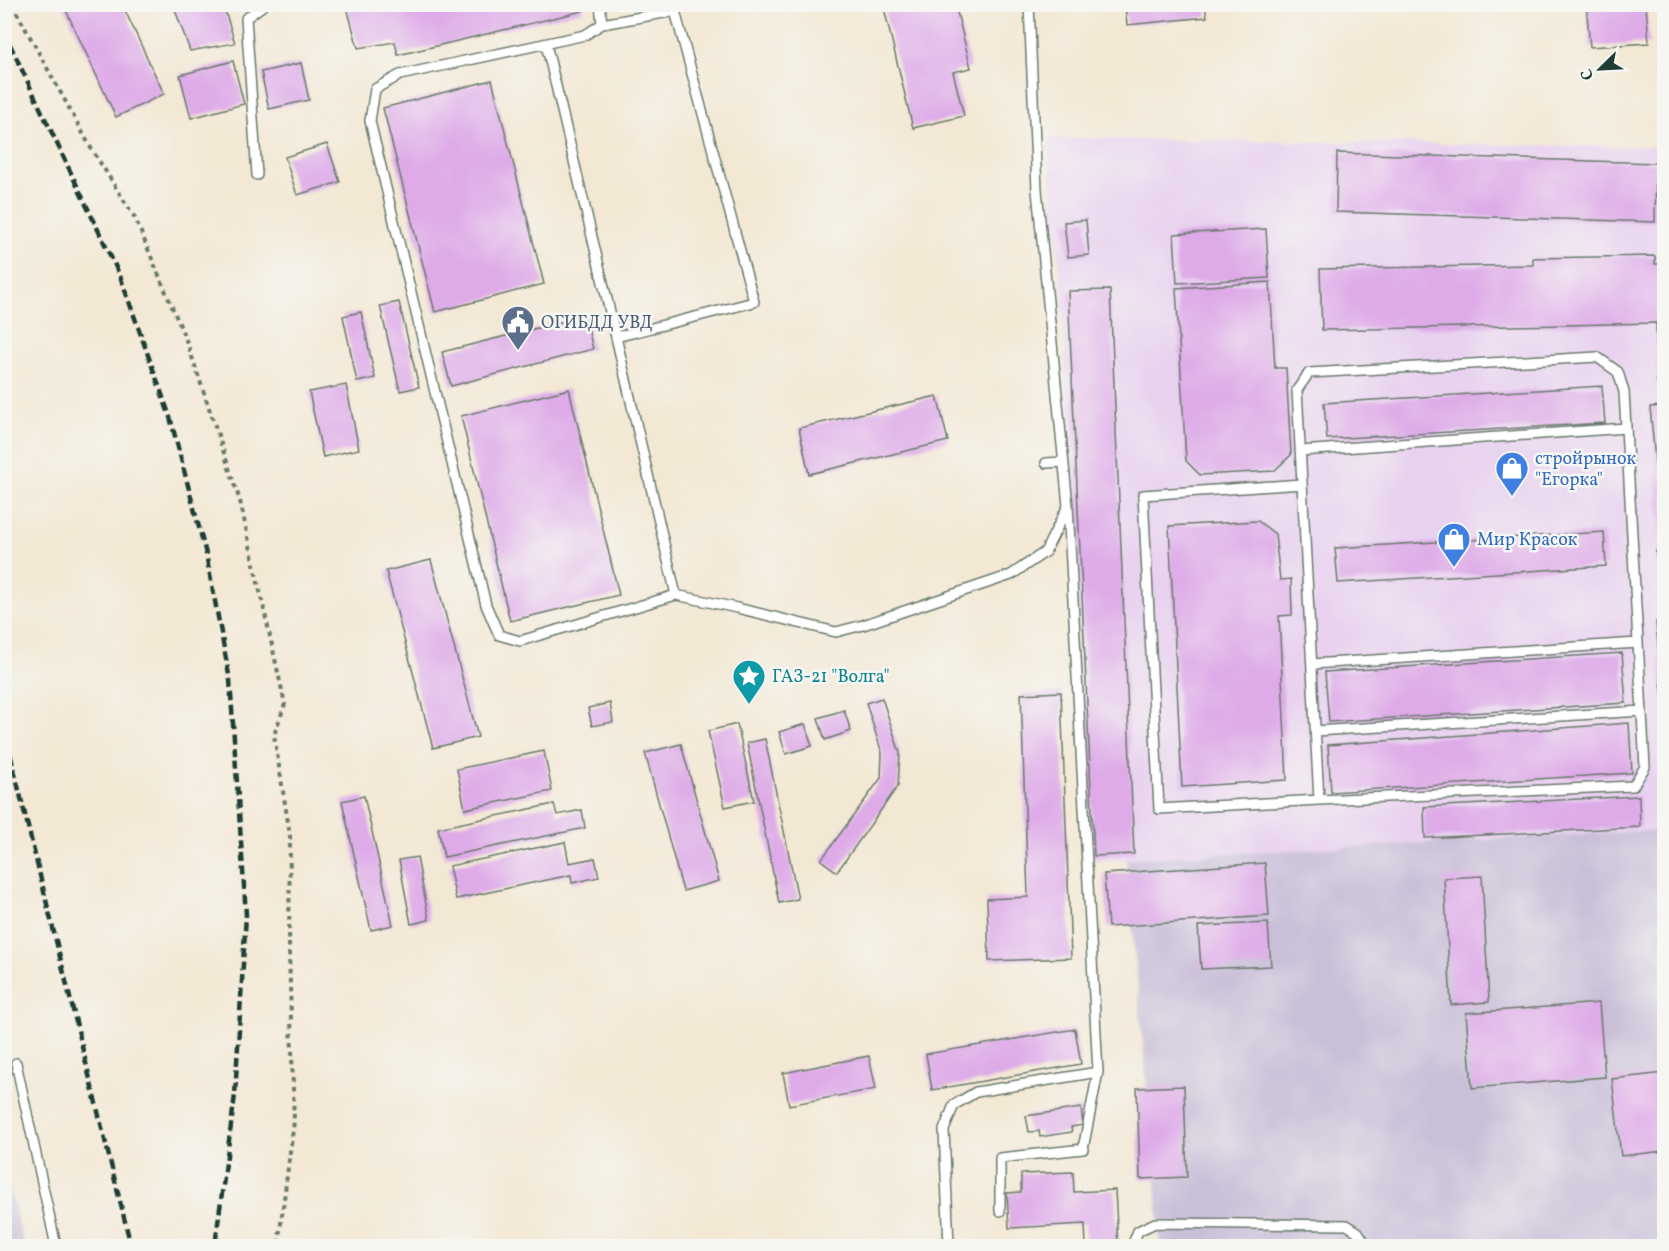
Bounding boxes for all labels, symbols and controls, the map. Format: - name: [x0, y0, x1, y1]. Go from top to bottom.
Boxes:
- north arrow: [1570, 39, 1630, 99]
- text: С: [1576, 65, 1600, 83]
- public building icon: ОГИБДД УВД: [500, 304, 536, 351]
- place label: ОГИБДД УВД: [541, 311, 653, 336]
- place label: стройрынок "Егорка": [1535, 447, 1637, 493]
- shop icon: стройрынок "Егорка": [1494, 450, 1530, 497]
- shop icon: Мир Красок: [1436, 521, 1472, 568]
- place label: Мир Красок: [1477, 528, 1578, 553]
- place icon: ГАЗ-21 "Волга": [731, 658, 767, 705]
- place label: ГАЗ-21 "Волга": [772, 665, 890, 690]

